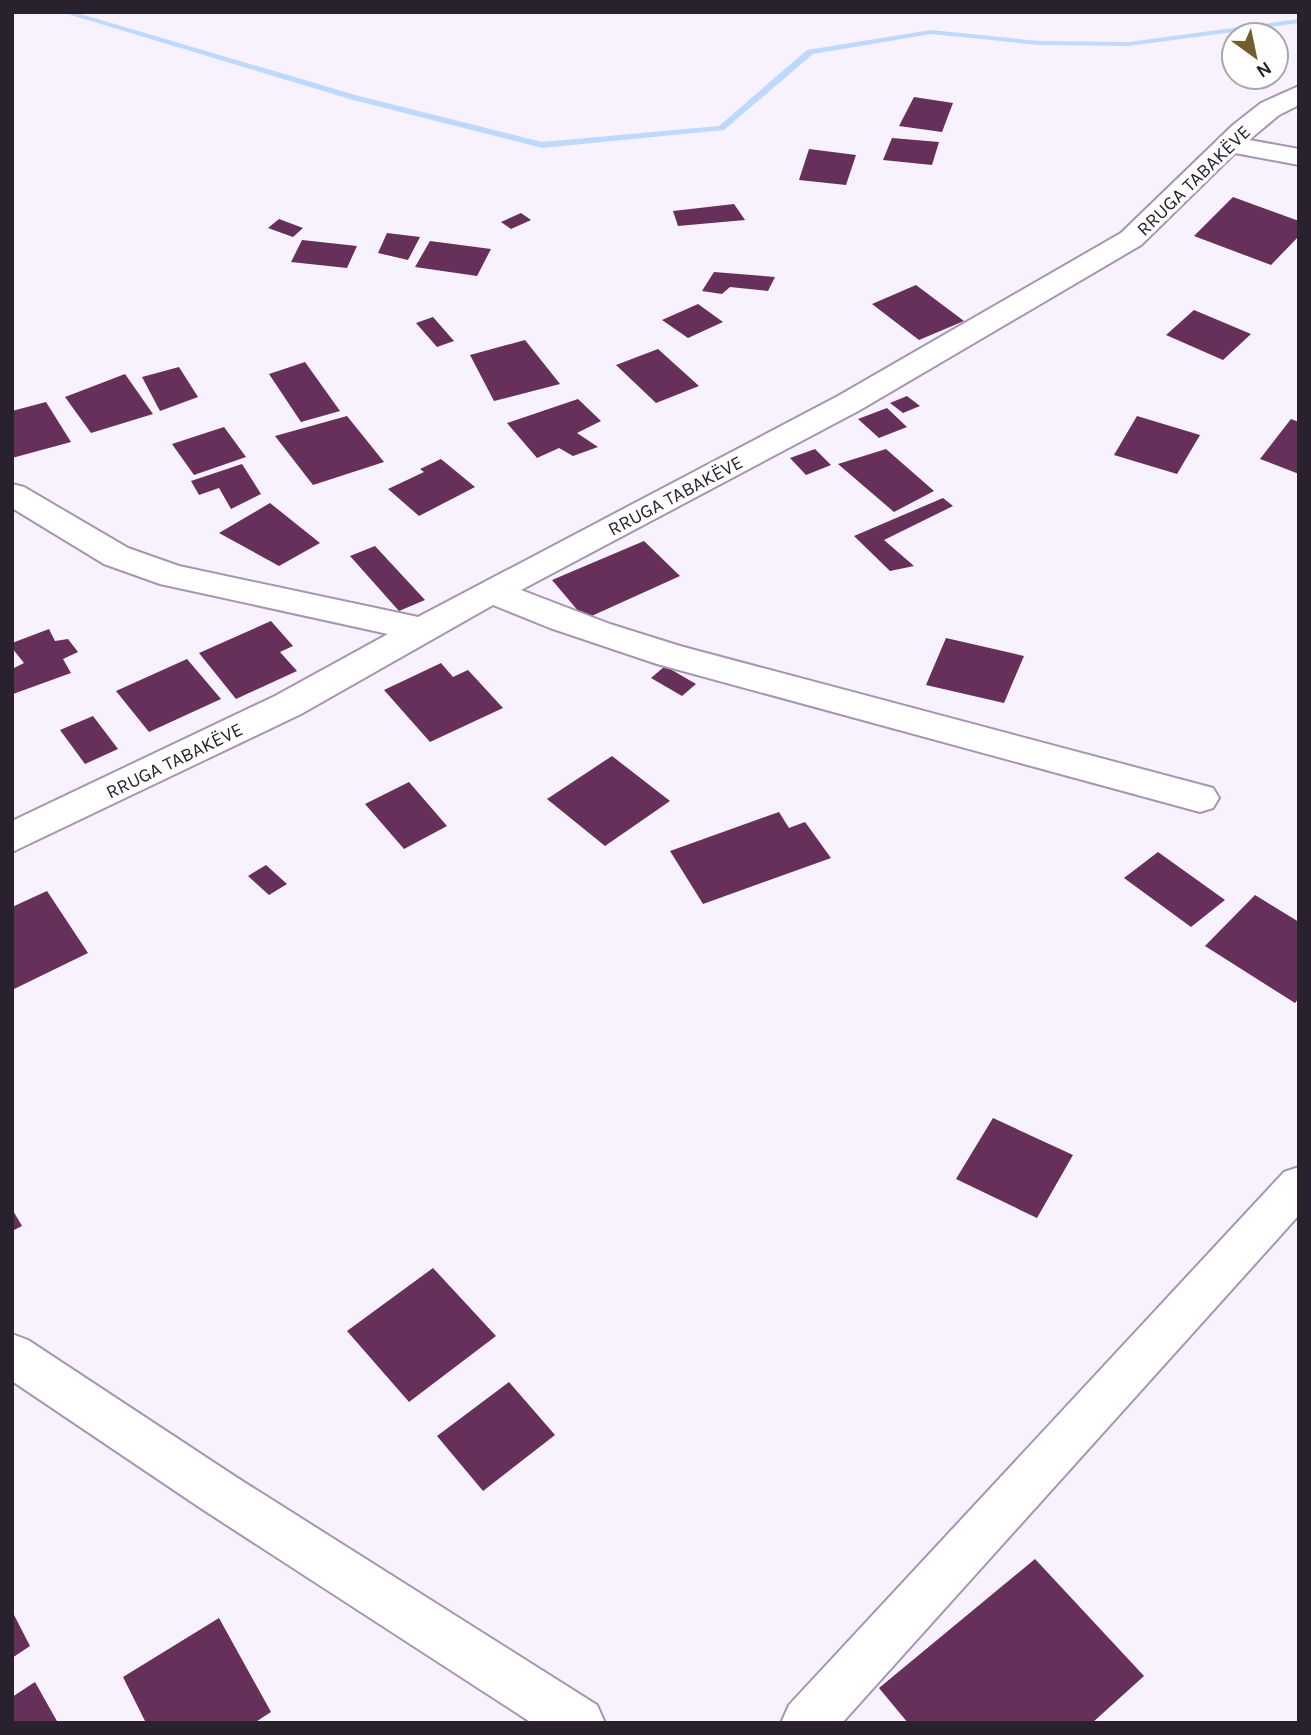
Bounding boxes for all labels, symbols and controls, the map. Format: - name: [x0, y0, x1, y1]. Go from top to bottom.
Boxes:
- north arrow: [1220, 21, 1290, 91]
- text: N: [1252, 56, 1275, 82]
- street label: RRUGA TABAKËVE: [1132, 121, 1255, 240]
- street label: RRUGA TABAKËVE: [604, 451, 747, 541]
- street label: RRUGA TABAKËVE: [103, 718, 246, 804]

